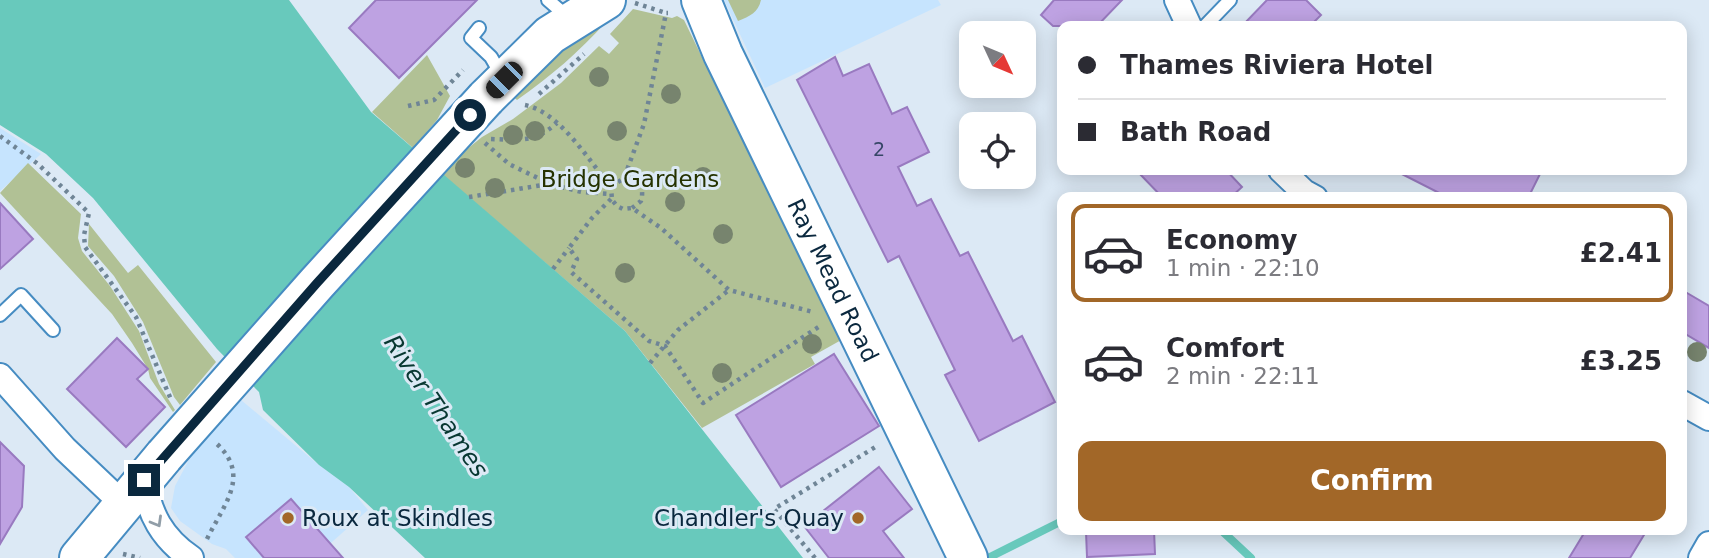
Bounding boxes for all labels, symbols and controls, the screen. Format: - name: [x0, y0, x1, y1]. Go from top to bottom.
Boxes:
- north arrow: [959, 21, 1036, 98]
- map controls: [959, 21, 1036, 189]
- text: Thames Riviera Hotel: [1120, 50, 1434, 80]
- car: [482, 58, 527, 102]
- route start: [454, 99, 486, 131]
- button: locate: [959, 112, 1036, 189]
- text: Bath Road: [1120, 117, 1271, 147]
- house number: 2: [873, 138, 885, 160]
- park label: Bridge Gardens: [541, 166, 719, 192]
- street label: Ray Mead Road: [782, 194, 884, 366]
- icon: car: [1082, 222, 1145, 285]
- text: Economy: [1166, 225, 1297, 255]
- text: £2.41: [1580, 238, 1662, 268]
- text: 1 min · 22:10: [1166, 255, 1320, 281]
- water label: River Thames: [378, 330, 494, 482]
- icon: car: [1082, 330, 1145, 393]
- text: Comfort: [1166, 333, 1284, 363]
- text: £3.25: [1580, 346, 1662, 376]
- text: 2 min · 22:11: [1166, 363, 1320, 389]
- button: Confirm: [1078, 441, 1666, 521]
- route end: [128, 464, 160, 496]
- place label: Roux at Skindles: [302, 505, 493, 531]
- place label: Chandler's Quay: [654, 505, 844, 531]
- marker: Roux at Skindles: [280, 510, 296, 526]
- marker: Chandler's Quay: [850, 510, 866, 526]
- one-way arrow: [149, 514, 162, 527]

